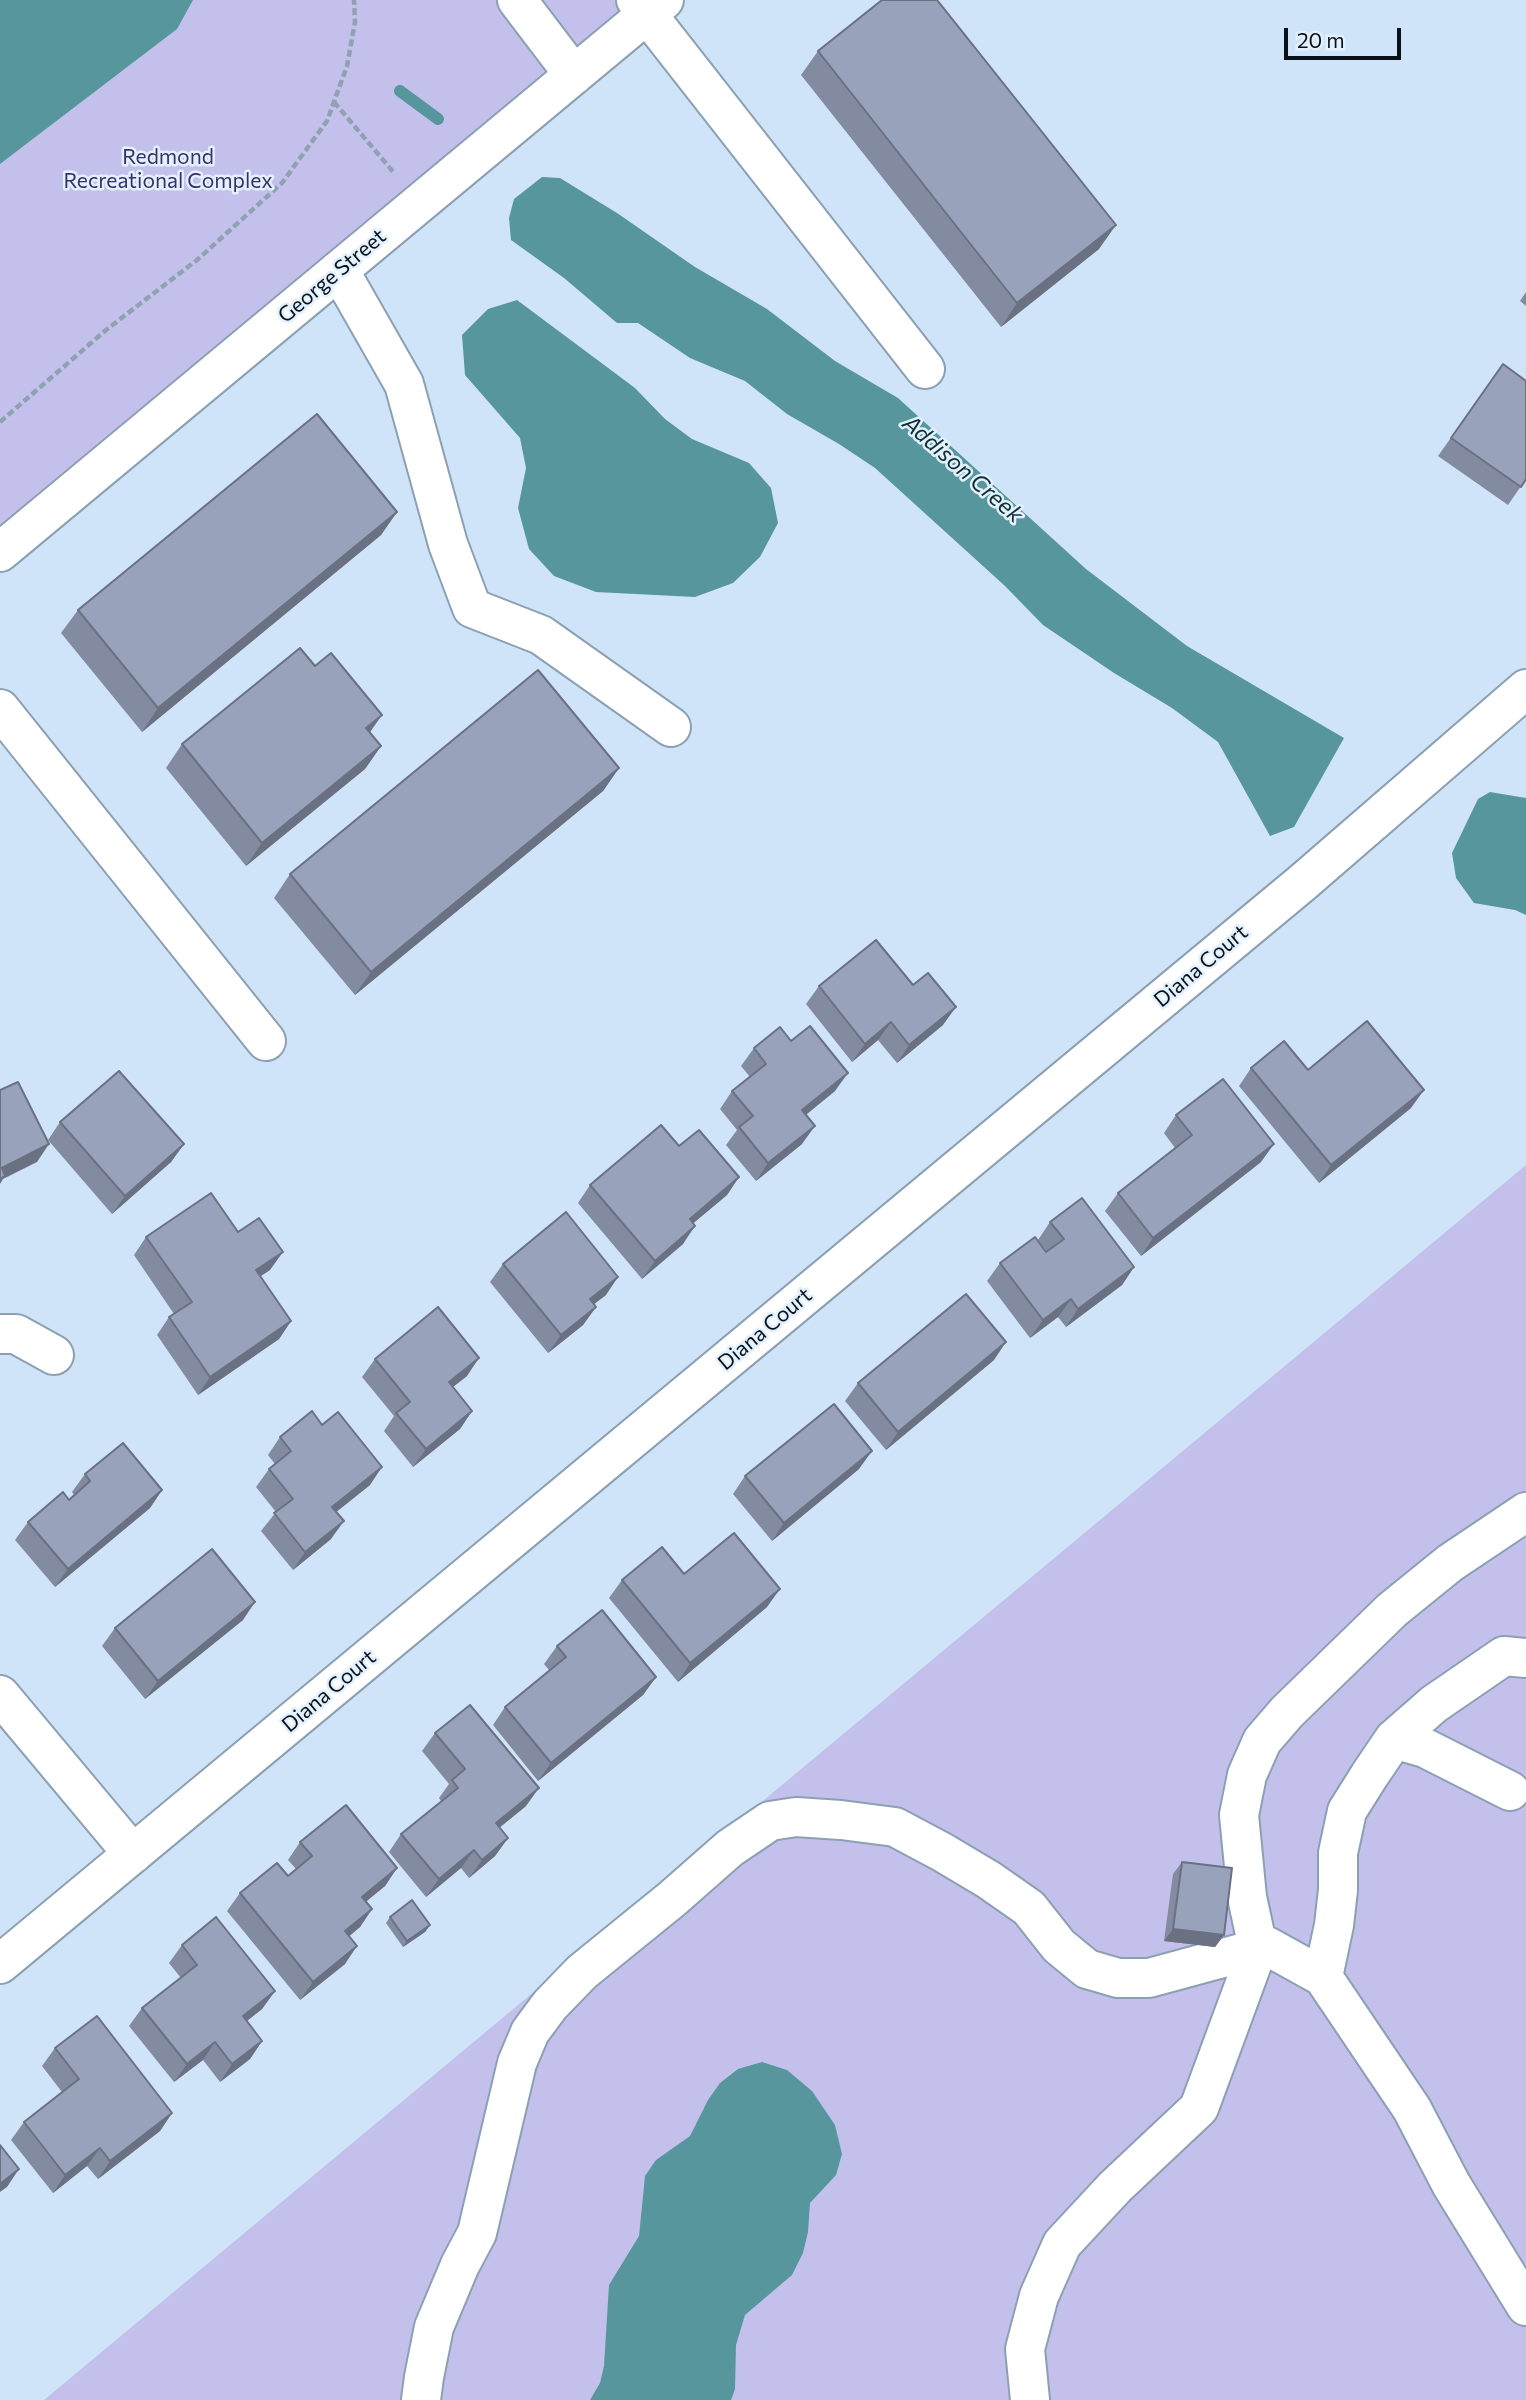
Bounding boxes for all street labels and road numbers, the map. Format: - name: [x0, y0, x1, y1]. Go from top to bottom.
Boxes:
- street label: George Street: [273, 224, 391, 328]
- street label: Diana Court: [1149, 920, 1253, 1012]
- street label: Diana Court: [713, 1283, 817, 1375]
- street label: Diana Court: [277, 1645, 381, 1737]

